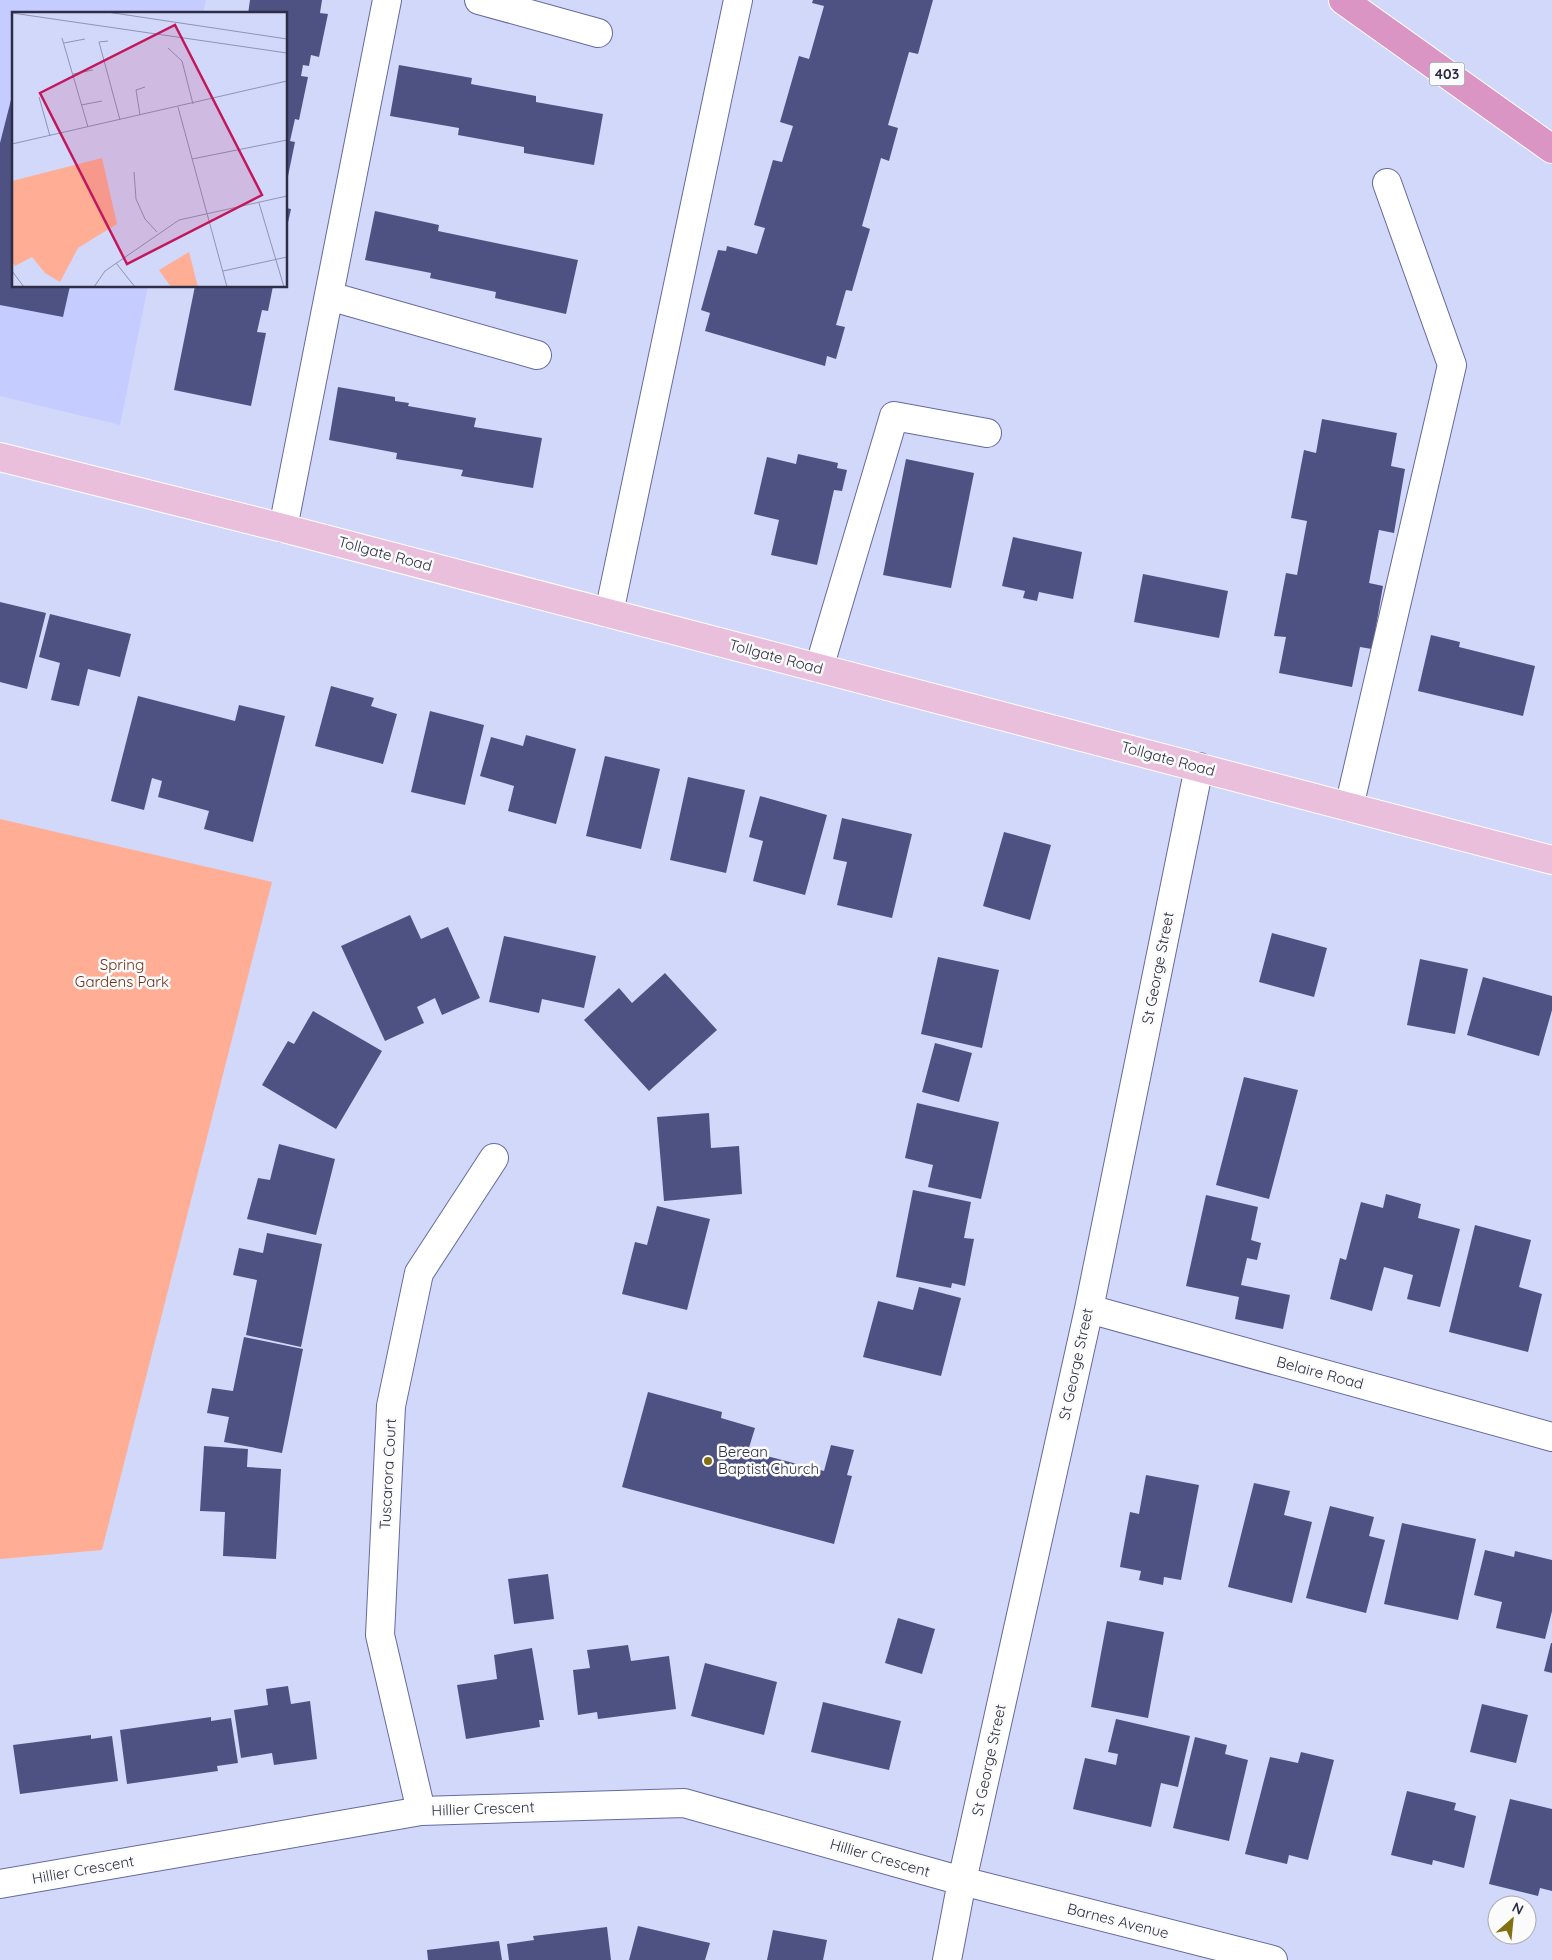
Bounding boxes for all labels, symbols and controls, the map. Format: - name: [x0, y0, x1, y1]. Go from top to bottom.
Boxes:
- inset map: [12, 12, 288, 288]
- road number: 403: [1430, 62, 1464, 86]
- street label: Tollgate Road: [336, 532, 434, 575]
- street label: Tollgate Road: [727, 635, 825, 678]
- street label: Tollgate Road: [1119, 737, 1217, 780]
- street label: St George Street: [1137, 910, 1178, 1026]
- park label: Spring Gardens Park: [75, 955, 169, 991]
- street label: St George Street: [1054, 1306, 1097, 1422]
- street label: Belaire Road: [1275, 1352, 1366, 1393]
- street label: Tuscarora Court: [375, 1418, 400, 1530]
- place label: Berean Baptist Church: [718, 1442, 819, 1478]
- marker: Berean Baptist Church: [702, 1455, 714, 1467]
- street label: St George Street: [967, 1702, 1010, 1818]
- street label: Hillier Crescent: [431, 1797, 535, 1820]
- street label: Hillier Crescent: [828, 1834, 932, 1881]
- street label: Hillier Crescent: [30, 1851, 135, 1888]
- north arrow: [1487, 1895, 1537, 1945]
- text: N: [1509, 1898, 1527, 1919]
- street label: Barnes Avenue: [1065, 1899, 1171, 1942]

